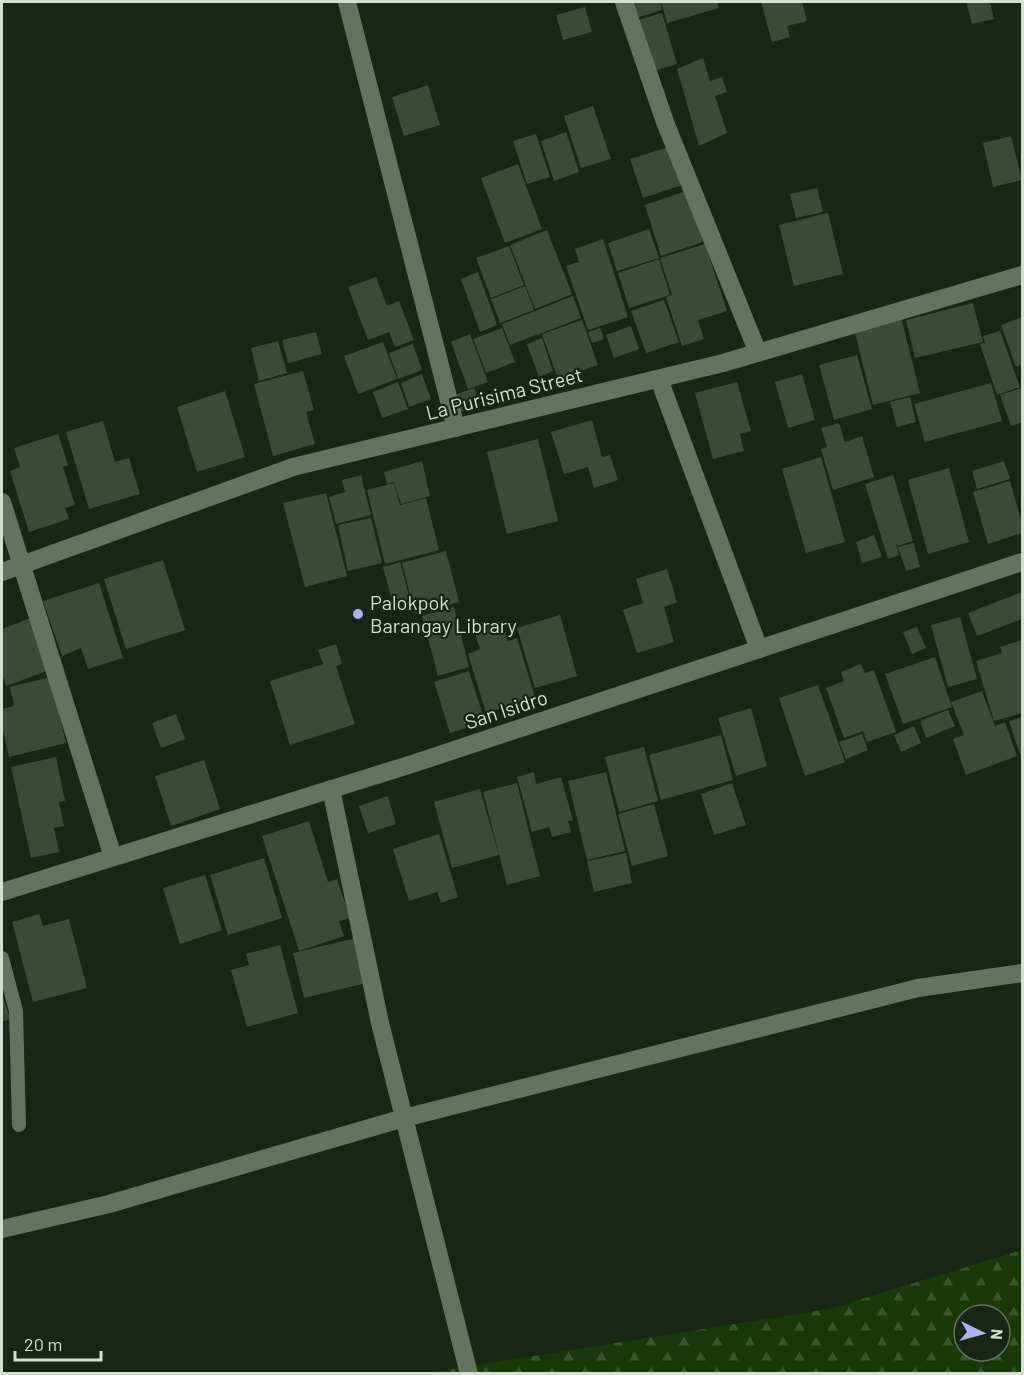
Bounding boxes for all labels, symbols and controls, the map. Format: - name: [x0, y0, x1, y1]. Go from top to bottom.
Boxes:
- street label: La Purisima Street: [423, 362, 585, 424]
- place label: Palokpok Barangay Library: [370, 590, 517, 637]
- marker: Palokpok Barangay Library: [351, 607, 365, 621]
- street label: San Isidro: [462, 684, 550, 734]
- north arrow: [952, 1303, 1012, 1363]
- scale bar: [15, 1324, 100, 1362]
- text: N: [988, 1328, 1007, 1340]
- text: 20 m: [24, 1333, 62, 1355]

